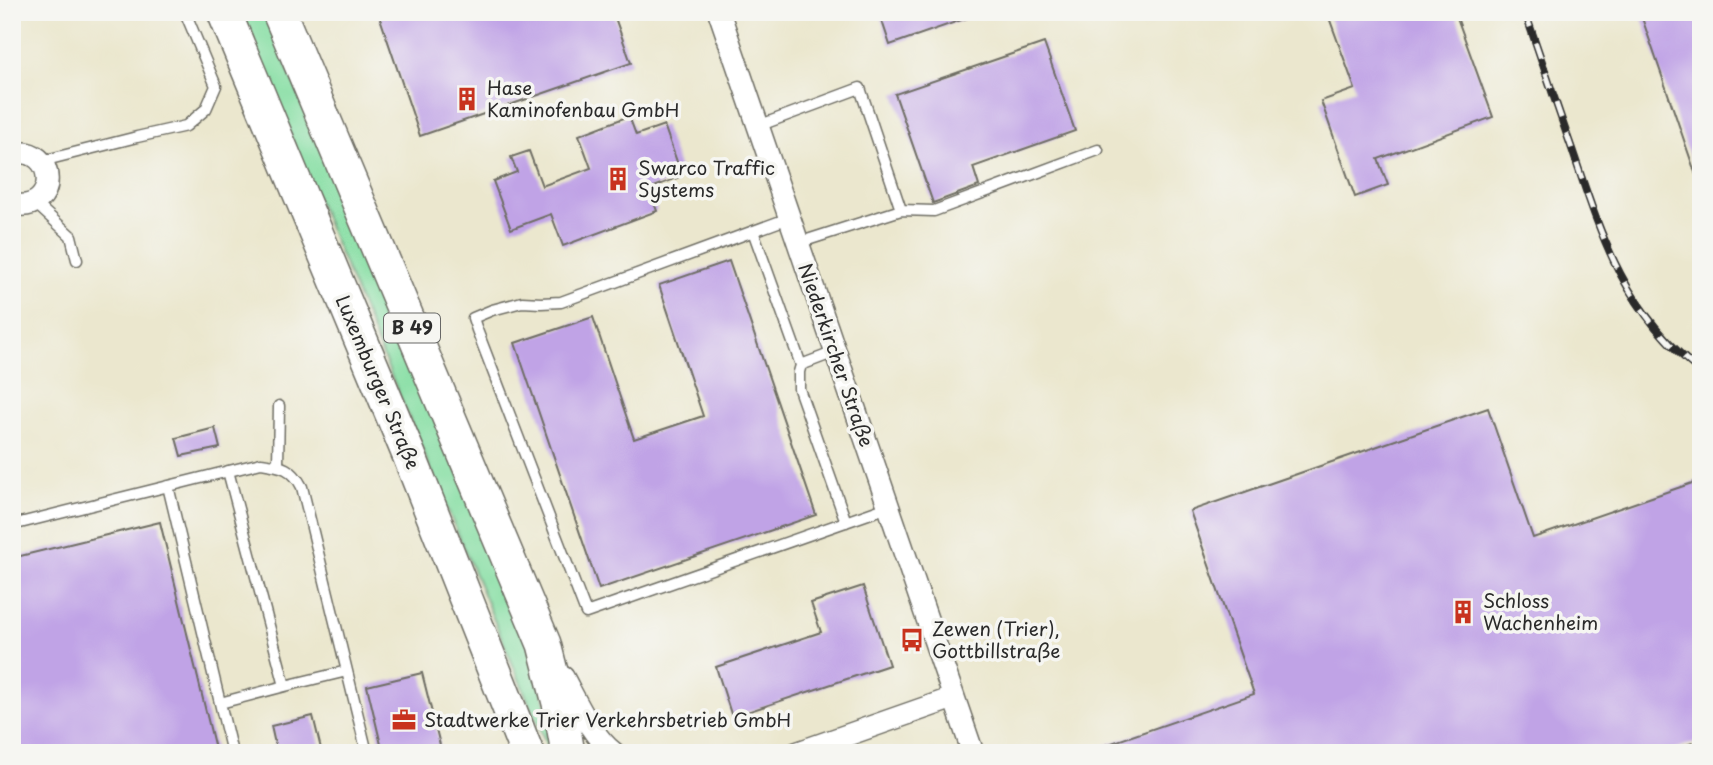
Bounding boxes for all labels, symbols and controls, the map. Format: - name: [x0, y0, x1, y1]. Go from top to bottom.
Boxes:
- place label: Hase Kaminofenbau GmbH: [487, 73, 680, 123]
- building icon: Hase Kaminofenbau GmbH: [453, 85, 481, 113]
- place label: Swarco Traffic Systems: [638, 153, 775, 203]
- building icon: Swarco Traffic Systems: [604, 165, 632, 193]
- street label: Niederkircher Straße: [792, 259, 882, 450]
- street label: Luxemburger Straße: [330, 290, 428, 473]
- road number: B 49: [384, 314, 440, 342]
- place label: Schloss Wachenheim: [1483, 586, 1598, 636]
- building icon: Schloss Wachenheim: [1449, 598, 1477, 626]
- place label: Zewen (Trier), Gottbillstraße: [932, 614, 1060, 664]
- bus stop icon: Zewen (Trier), Gottbillstraße: [898, 626, 926, 654]
- place label: Stadtwerke Trier Verkehrsbetrieb GmbH: [424, 705, 791, 733]
- office icon: Stadtwerke Trier Verkehrsbetrieb GmbH: [390, 706, 418, 734]

